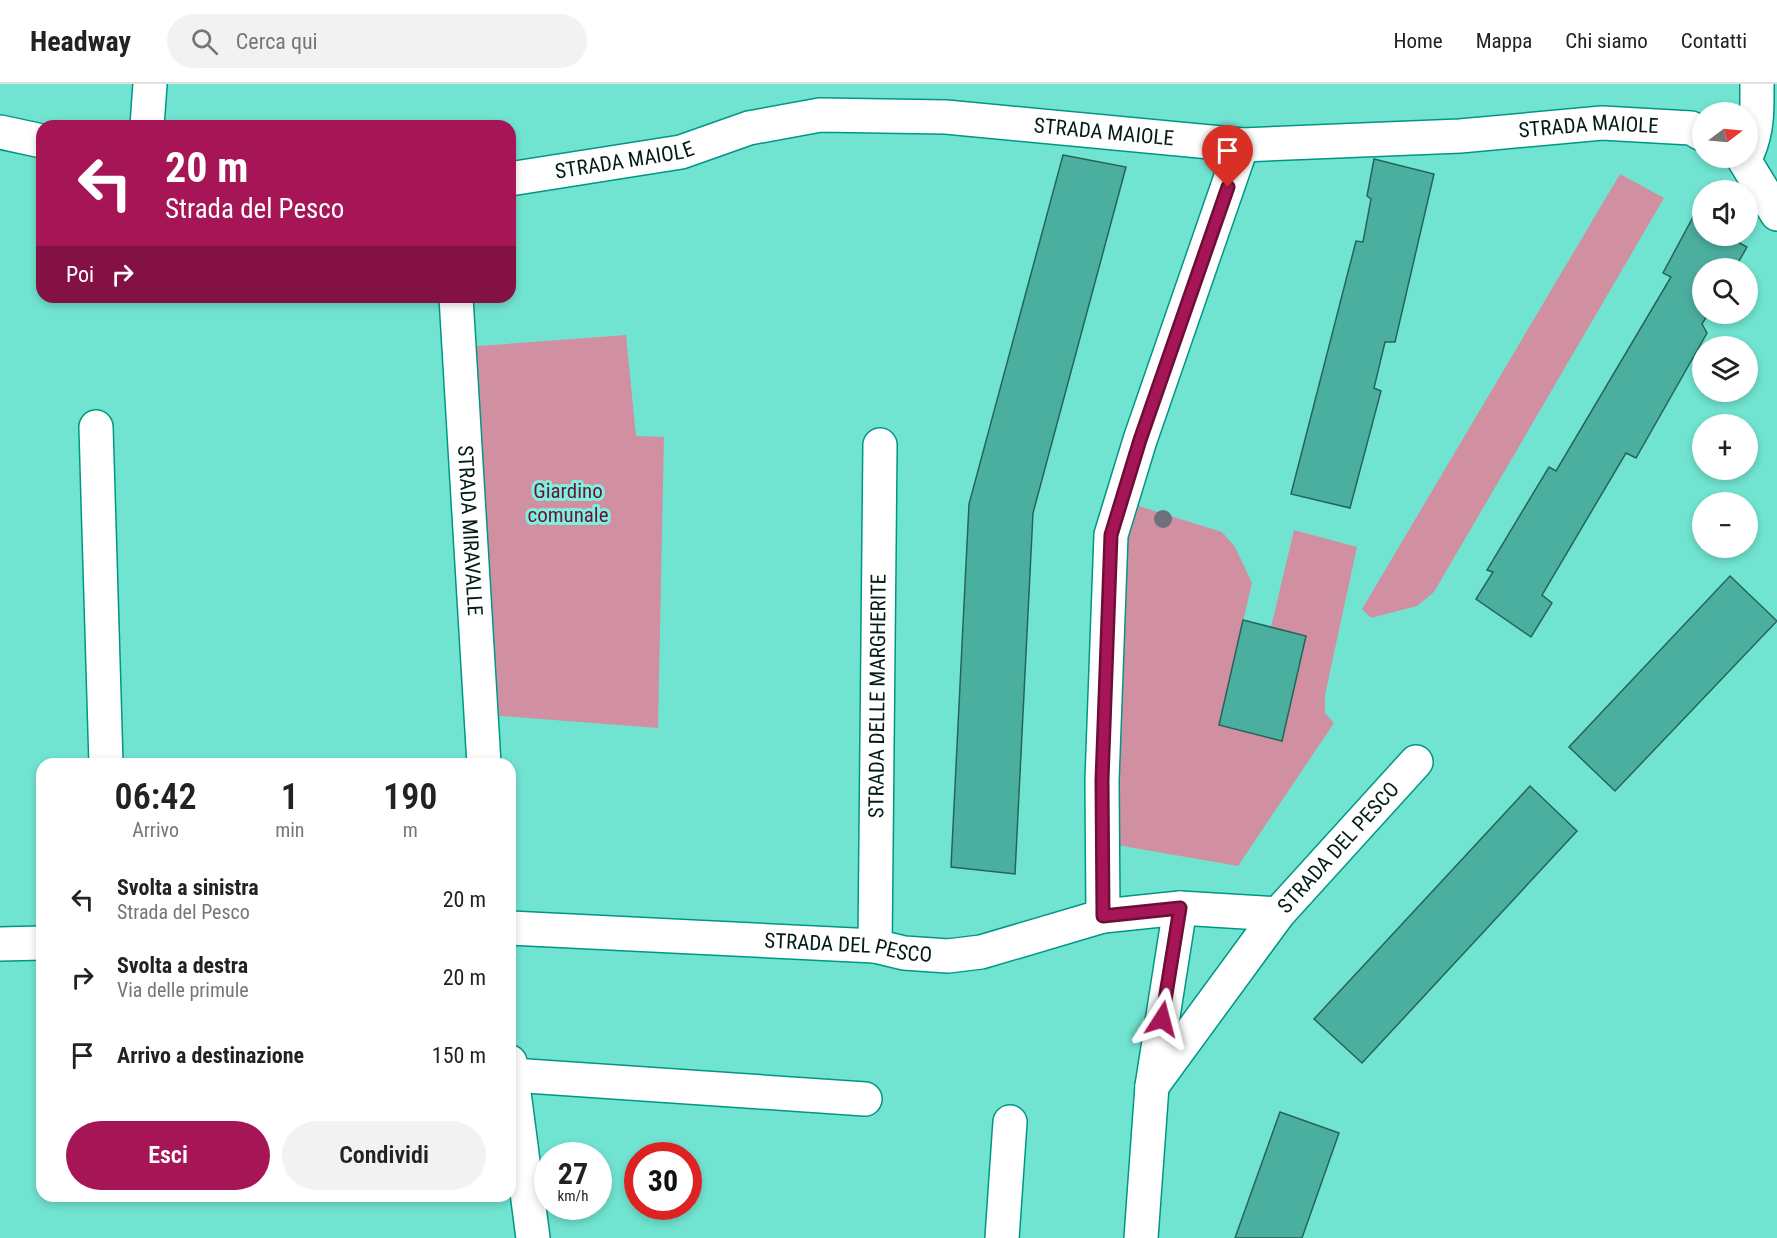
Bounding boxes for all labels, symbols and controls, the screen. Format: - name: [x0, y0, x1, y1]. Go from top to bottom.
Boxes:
- search box: [167, 14, 587, 68]
- text: Headway: [30, 25, 131, 58]
- icon: search: [188, 25, 221, 58]
- text: Cerca qui: [236, 29, 318, 54]
- text: Home: [1393, 29, 1443, 53]
- text: Mappa: [1476, 29, 1532, 53]
- text: Chi siamo: [1565, 29, 1648, 53]
- text: Contatti: [1681, 29, 1747, 53]
- north arrow: [1692, 102, 1758, 168]
- map controls: [1692, 102, 1758, 558]
- street label: STRADA MAIOLE: [1518, 110, 1659, 143]
- street label: STRADA MAIOLE: [1033, 113, 1175, 150]
- pin: [1202, 125, 1253, 187]
- icon: arrive: [1211, 134, 1244, 167]
- street label: STRADA MAIOLE: [553, 136, 697, 184]
- text: 20 m: [165, 143, 248, 192]
- icon: left: [66, 144, 144, 222]
- button: sound: [1692, 180, 1758, 246]
- text: Strada del Pesco: [165, 193, 344, 225]
- icon: right: [106, 258, 139, 291]
- button: search: [1692, 258, 1758, 324]
- text: Poi: [66, 262, 94, 287]
- button: layers: [1692, 336, 1758, 402]
- button: +: [1692, 414, 1758, 480]
- street label: STRADA MIRAVALLE: [453, 445, 487, 617]
- park label: Giardino comunale: [527, 479, 609, 527]
- button: −: [1692, 492, 1758, 558]
- street label: STRADA DELLE MARGHERITE: [864, 574, 891, 818]
- text: 06:42: [115, 776, 197, 818]
- text: 1: [281, 776, 299, 818]
- text: 190: [383, 776, 437, 818]
- street label: STRADA DEL PESCO: [1273, 777, 1404, 918]
- text: Arrivo: [132, 818, 179, 842]
- text: min: [275, 818, 304, 842]
- text: m: [403, 818, 418, 842]
- text: Svolta a sinistra: [117, 875, 259, 900]
- icon: left: [66, 883, 99, 916]
- text: 20 m: [443, 887, 486, 912]
- text: Strada del Pesco: [117, 900, 250, 924]
- street label: STRADA DEL PESCO: [764, 929, 933, 967]
- text: Svolta a destra: [117, 953, 248, 978]
- icon: right: [66, 961, 99, 994]
- text: 20 m: [443, 965, 486, 990]
- text: Via delle primule: [117, 978, 249, 1002]
- position arrow: [1130, 987, 1194, 1051]
- icon: arrive: [66, 1039, 99, 1072]
- text: Arrivo a destinazione: [117, 1043, 304, 1068]
- text: 150 m: [432, 1043, 486, 1068]
- button: Esci: [66, 1121, 270, 1190]
- button: Condividi: [282, 1121, 486, 1190]
- speed limit sign: 30: [624, 1142, 702, 1220]
- text: 27: [558, 1156, 588, 1191]
- text: km/h: [558, 1187, 588, 1205]

